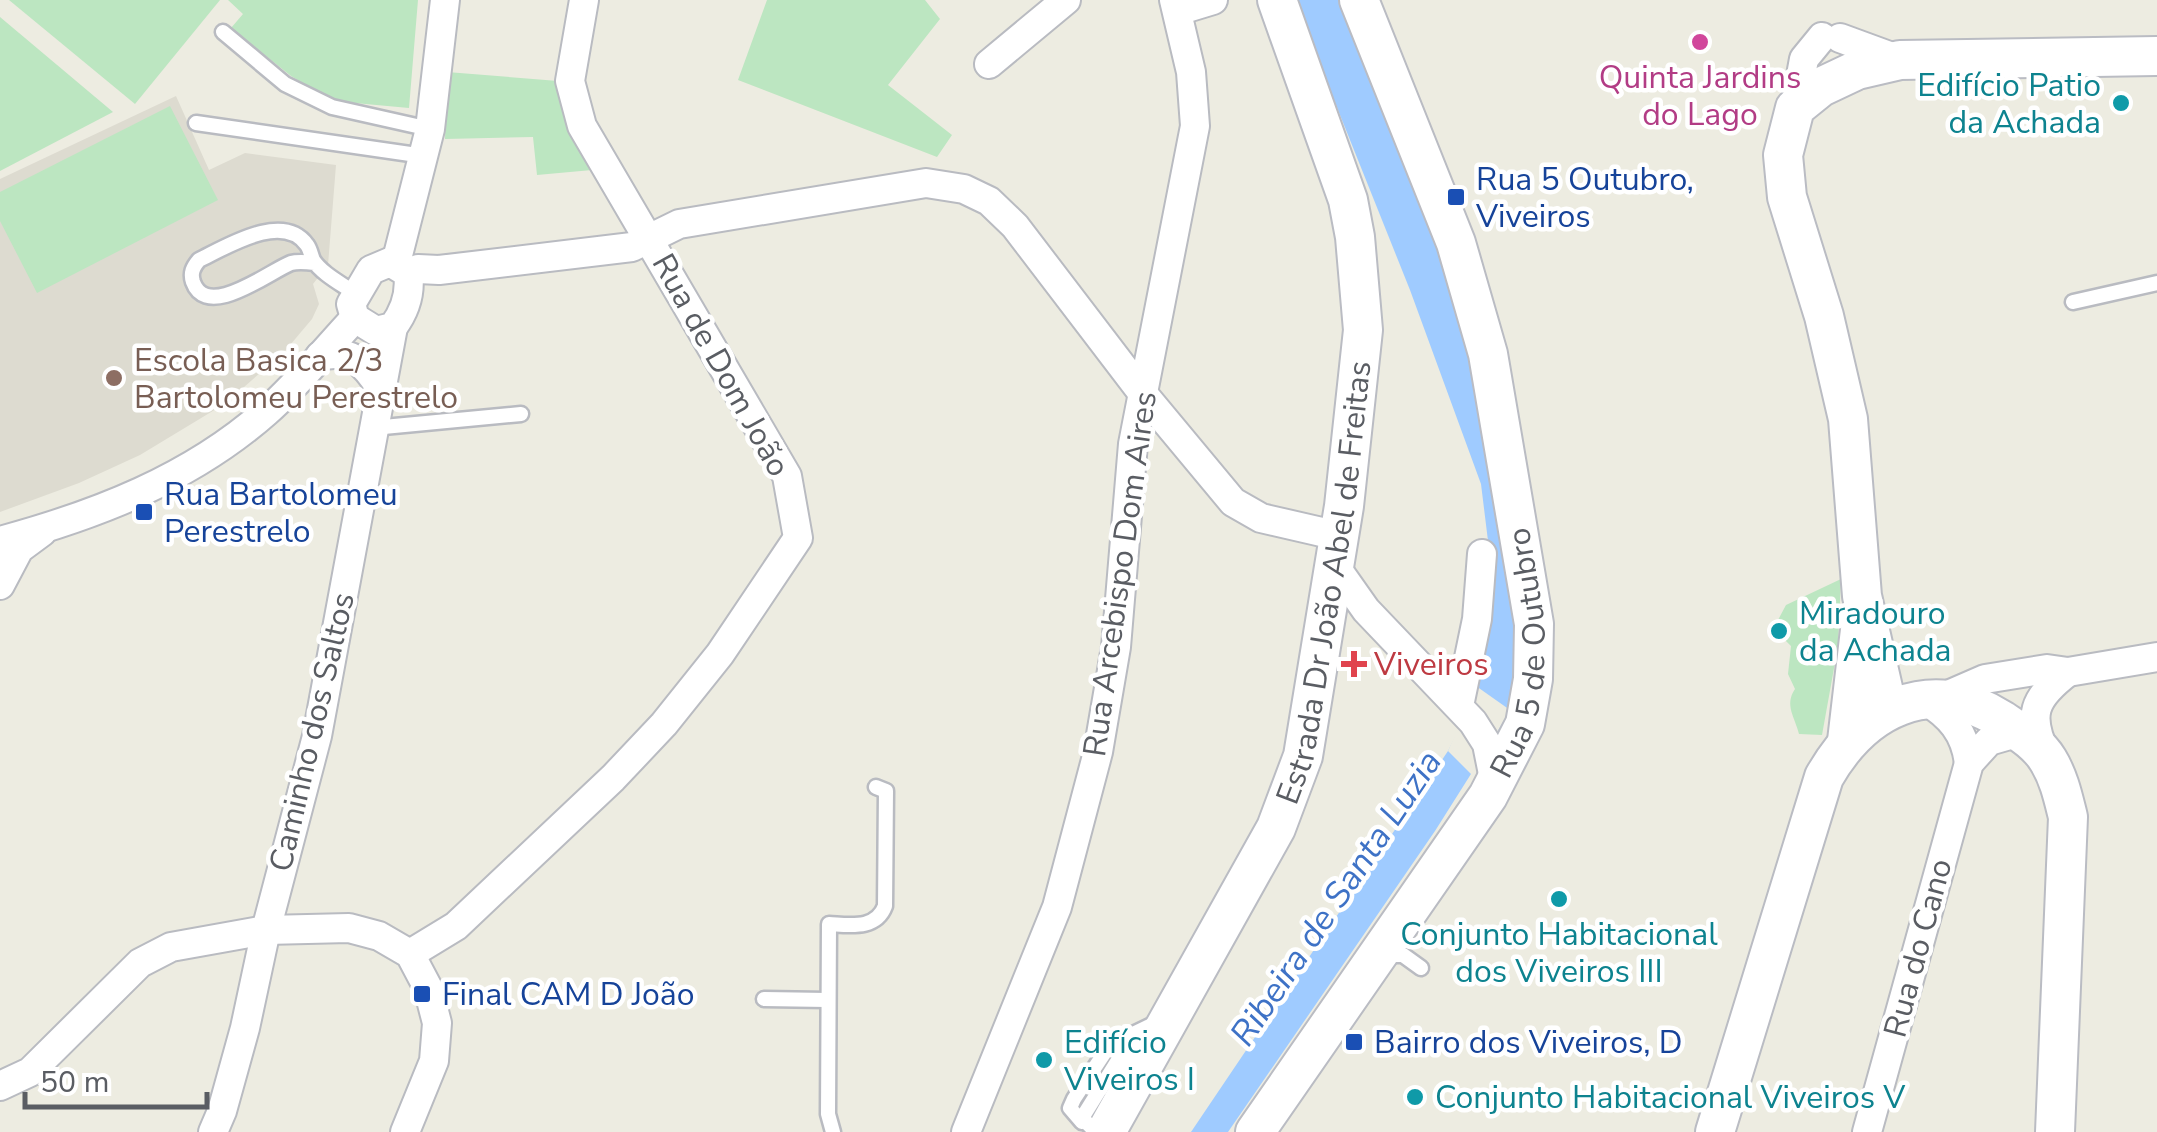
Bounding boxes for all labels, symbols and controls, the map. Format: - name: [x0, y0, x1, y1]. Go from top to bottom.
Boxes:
- marker: Quinta Jardins do Lago: [1689, 31, 1711, 53]
- place label: Quinta Jardins do Lago: [1599, 56, 1801, 136]
- place label: Edifício Patio da Achada: [1917, 64, 2101, 144]
- marker: Edifício Patio da Achada: [2110, 92, 2132, 114]
- place label: Rua 5 Outubro, Viveiros: [1475, 158, 1694, 238]
- marker: Rua 5 Outubro, Viveiros: [1445, 186, 1467, 208]
- street label: Rua de Dom João: [642, 246, 800, 484]
- place label: Escola Basica 2/3 Bartolomeu Perestrelo: [134, 339, 458, 419]
- street label: Estrada Dr João Abel de Freitas: [1265, 359, 1381, 810]
- marker: Escola Basica 2/3 Bartolomeu Perestrelo: [103, 367, 125, 389]
- street label: Rua Arcebispo Dom Aires: [1073, 389, 1167, 759]
- place label: Rua Bartolomeu Perestrelo: [164, 473, 398, 553]
- marker: Rua Bartolomeu Perestrelo: [133, 501, 155, 523]
- street label: Rua 5 de Outubro: [1480, 525, 1556, 785]
- street label: Caminho dos Saltos: [259, 588, 365, 876]
- place label: Miradouro da Achada: [1799, 592, 1952, 672]
- marker: Miradouro da Achada: [1768, 620, 1790, 642]
- place label: Viveiros: [1373, 643, 1489, 686]
- marker: Viveiros: [1343, 653, 1365, 675]
- water label: Ribeira de Santa Luzia: [1219, 741, 1453, 1055]
- street label: Rua do Cano: [1874, 854, 1962, 1042]
- marker: Conjunto Habitacional dos Viveiros III: [1548, 888, 1570, 910]
- place label: Conjunto Habitacional dos Viveiros III: [1400, 913, 1718, 993]
- place label: Final CAM D João: [442, 973, 695, 1016]
- marker: Final CAM D João: [411, 983, 433, 1005]
- place label: Edifício Viveiros I: [1063, 1021, 1195, 1101]
- place label: Bairro dos Viveiros, D: [1374, 1021, 1683, 1064]
- marker: Bairro dos Viveiros, D: [1343, 1031, 1365, 1053]
- scale bar: [25, 1047, 208, 1109]
- marker: Edifício Viveiros I: [1033, 1049, 1055, 1071]
- text: 50 m: [40, 1062, 109, 1103]
- place label: Conjunto Habitacional Viveiros V: [1435, 1076, 1906, 1119]
- marker: Conjunto Habitacional Viveiros V: [1404, 1086, 1426, 1108]

